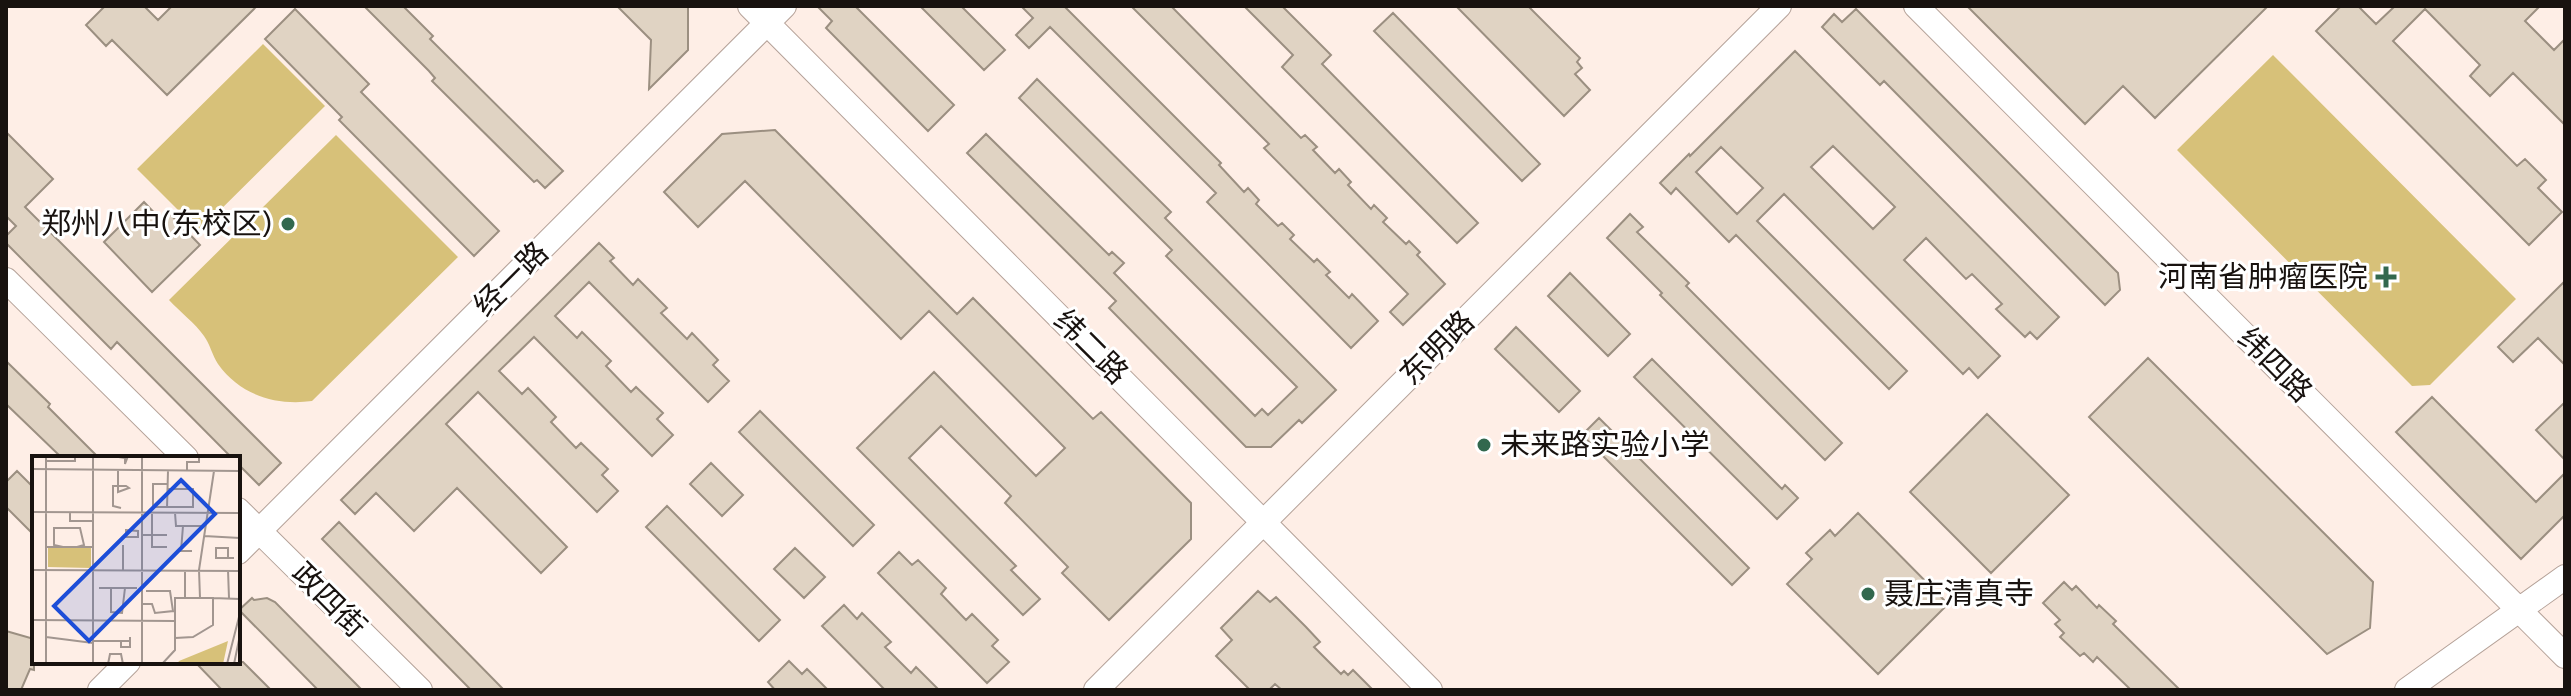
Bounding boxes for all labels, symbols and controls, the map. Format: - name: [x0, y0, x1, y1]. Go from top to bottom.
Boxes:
- place label: 郑州八中(东校区): [41, 205, 272, 242]
- marker: 郑州八中(东校区): [279, 215, 297, 233]
- street label: 经一路: [466, 234, 556, 324]
- place label: 河南省肿瘤医院: [2158, 258, 2368, 295]
- marker: 河南省肿瘤医院: [2375, 266, 2397, 288]
- street label: 纬二路: [1046, 302, 1136, 392]
- street label: 东明路: [1392, 303, 1482, 393]
- street label: 纬四路: [2230, 320, 2320, 410]
- place label: 未来路实验小学: [1500, 426, 1710, 463]
- marker: 未来路实验小学: [1475, 436, 1493, 454]
- inset map: [32, 456, 240, 664]
- street label: 政四街: [284, 555, 374, 645]
- place label: 聂庄清真寺: [1884, 575, 2034, 612]
- marker: 聂庄清真寺: [1859, 585, 1877, 603]

